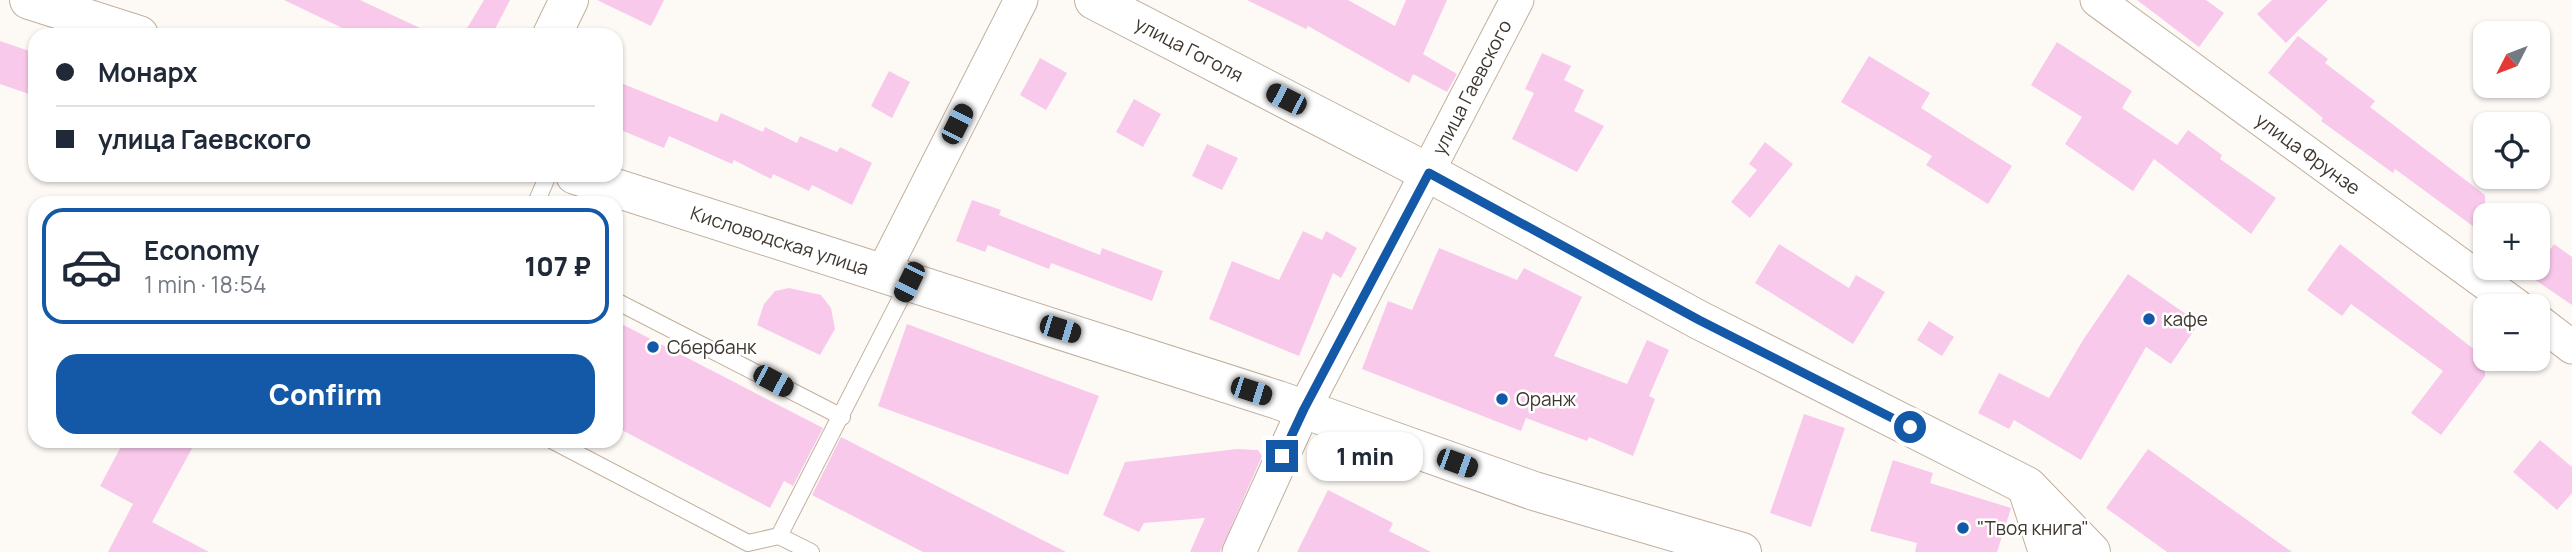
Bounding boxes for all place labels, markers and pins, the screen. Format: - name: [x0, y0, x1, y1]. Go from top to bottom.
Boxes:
- place label: кафе: [2163, 306, 2208, 332]
- marker: кафе: [2141, 311, 2157, 327]
- place label: Сбербанк: [667, 334, 757, 360]
- marker: Сбербанк: [645, 339, 661, 355]
- place label: Оранж: [1516, 386, 1577, 412]
- marker: Оранж: [1494, 391, 1510, 407]
- place label: "Твоя книга": [1977, 515, 2089, 541]
- marker: "Твоя книга": [1955, 520, 1971, 536]

